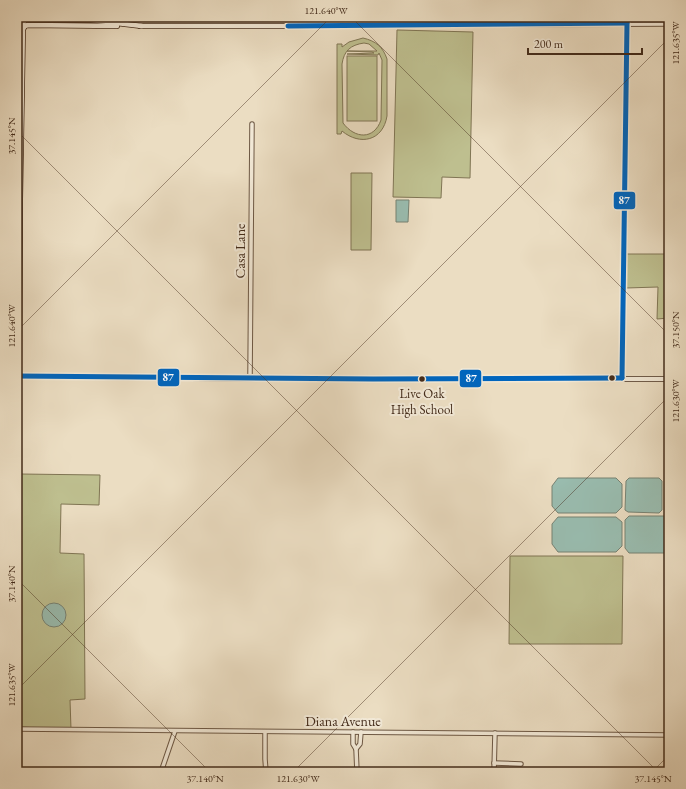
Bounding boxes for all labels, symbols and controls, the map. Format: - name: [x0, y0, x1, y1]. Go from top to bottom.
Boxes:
- text: 121.640°W: [304, 4, 348, 17]
- text: 121.635°W: [669, 21, 682, 65]
- scale bar: [528, 30, 642, 56]
- text: 200 m: [534, 36, 564, 52]
- text: 37.145°N: [5, 117, 18, 155]
- line badge: 87: [613, 191, 636, 210]
- text: 87: [618, 193, 630, 207]
- street label: Casa Lane: [231, 223, 249, 279]
- text: 121.640°W: [5, 304, 18, 348]
- text: 37.150°N: [669, 311, 682, 349]
- line badge: 87: [157, 368, 180, 387]
- line badge: 87: [459, 369, 482, 388]
- text: 87: [162, 370, 174, 384]
- text: 87: [465, 371, 477, 385]
- unlabelled marker: [607, 373, 617, 383]
- marker: Live Oak High School: [417, 374, 427, 384]
- text: 121.630°W: [669, 379, 682, 423]
- place label: Live Oak High School: [391, 385, 453, 418]
- text: 37.140°N: [5, 565, 18, 603]
- text: 121.635°W: [5, 663, 18, 707]
- street label: Diana Avenue: [305, 712, 381, 730]
- text: 37.140°N: [186, 772, 224, 785]
- text: 121.630°W: [276, 772, 320, 785]
- text: 37.145°N: [634, 772, 672, 785]

